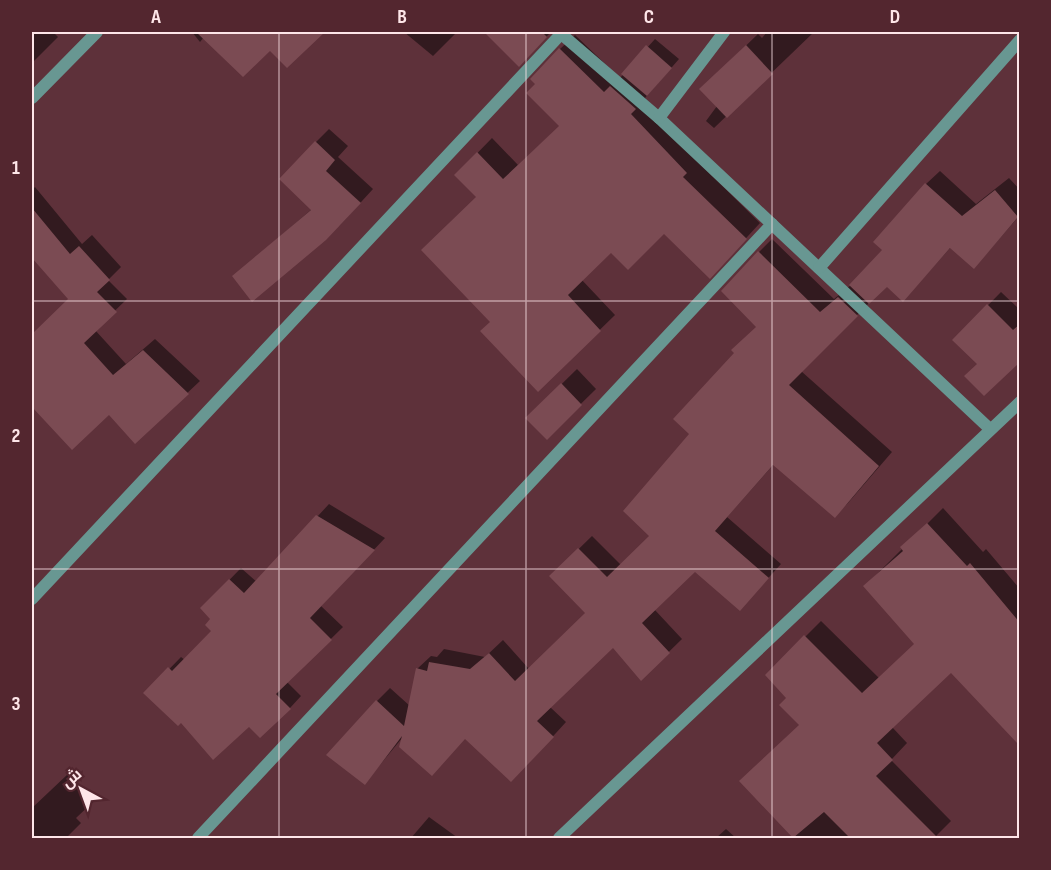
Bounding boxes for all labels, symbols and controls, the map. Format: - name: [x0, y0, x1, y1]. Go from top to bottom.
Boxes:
- text: A: [150, 5, 161, 29]
- text: B: [397, 5, 407, 29]
- text: C: [644, 5, 654, 29]
- text: D: [890, 5, 900, 29]
- text: 1: [12, 156, 20, 180]
- text: 2: [12, 424, 20, 448]
- text: 3: [12, 692, 21, 716]
- north arrow: [51, 759, 111, 819]
- text: ش: [58, 765, 86, 793]

